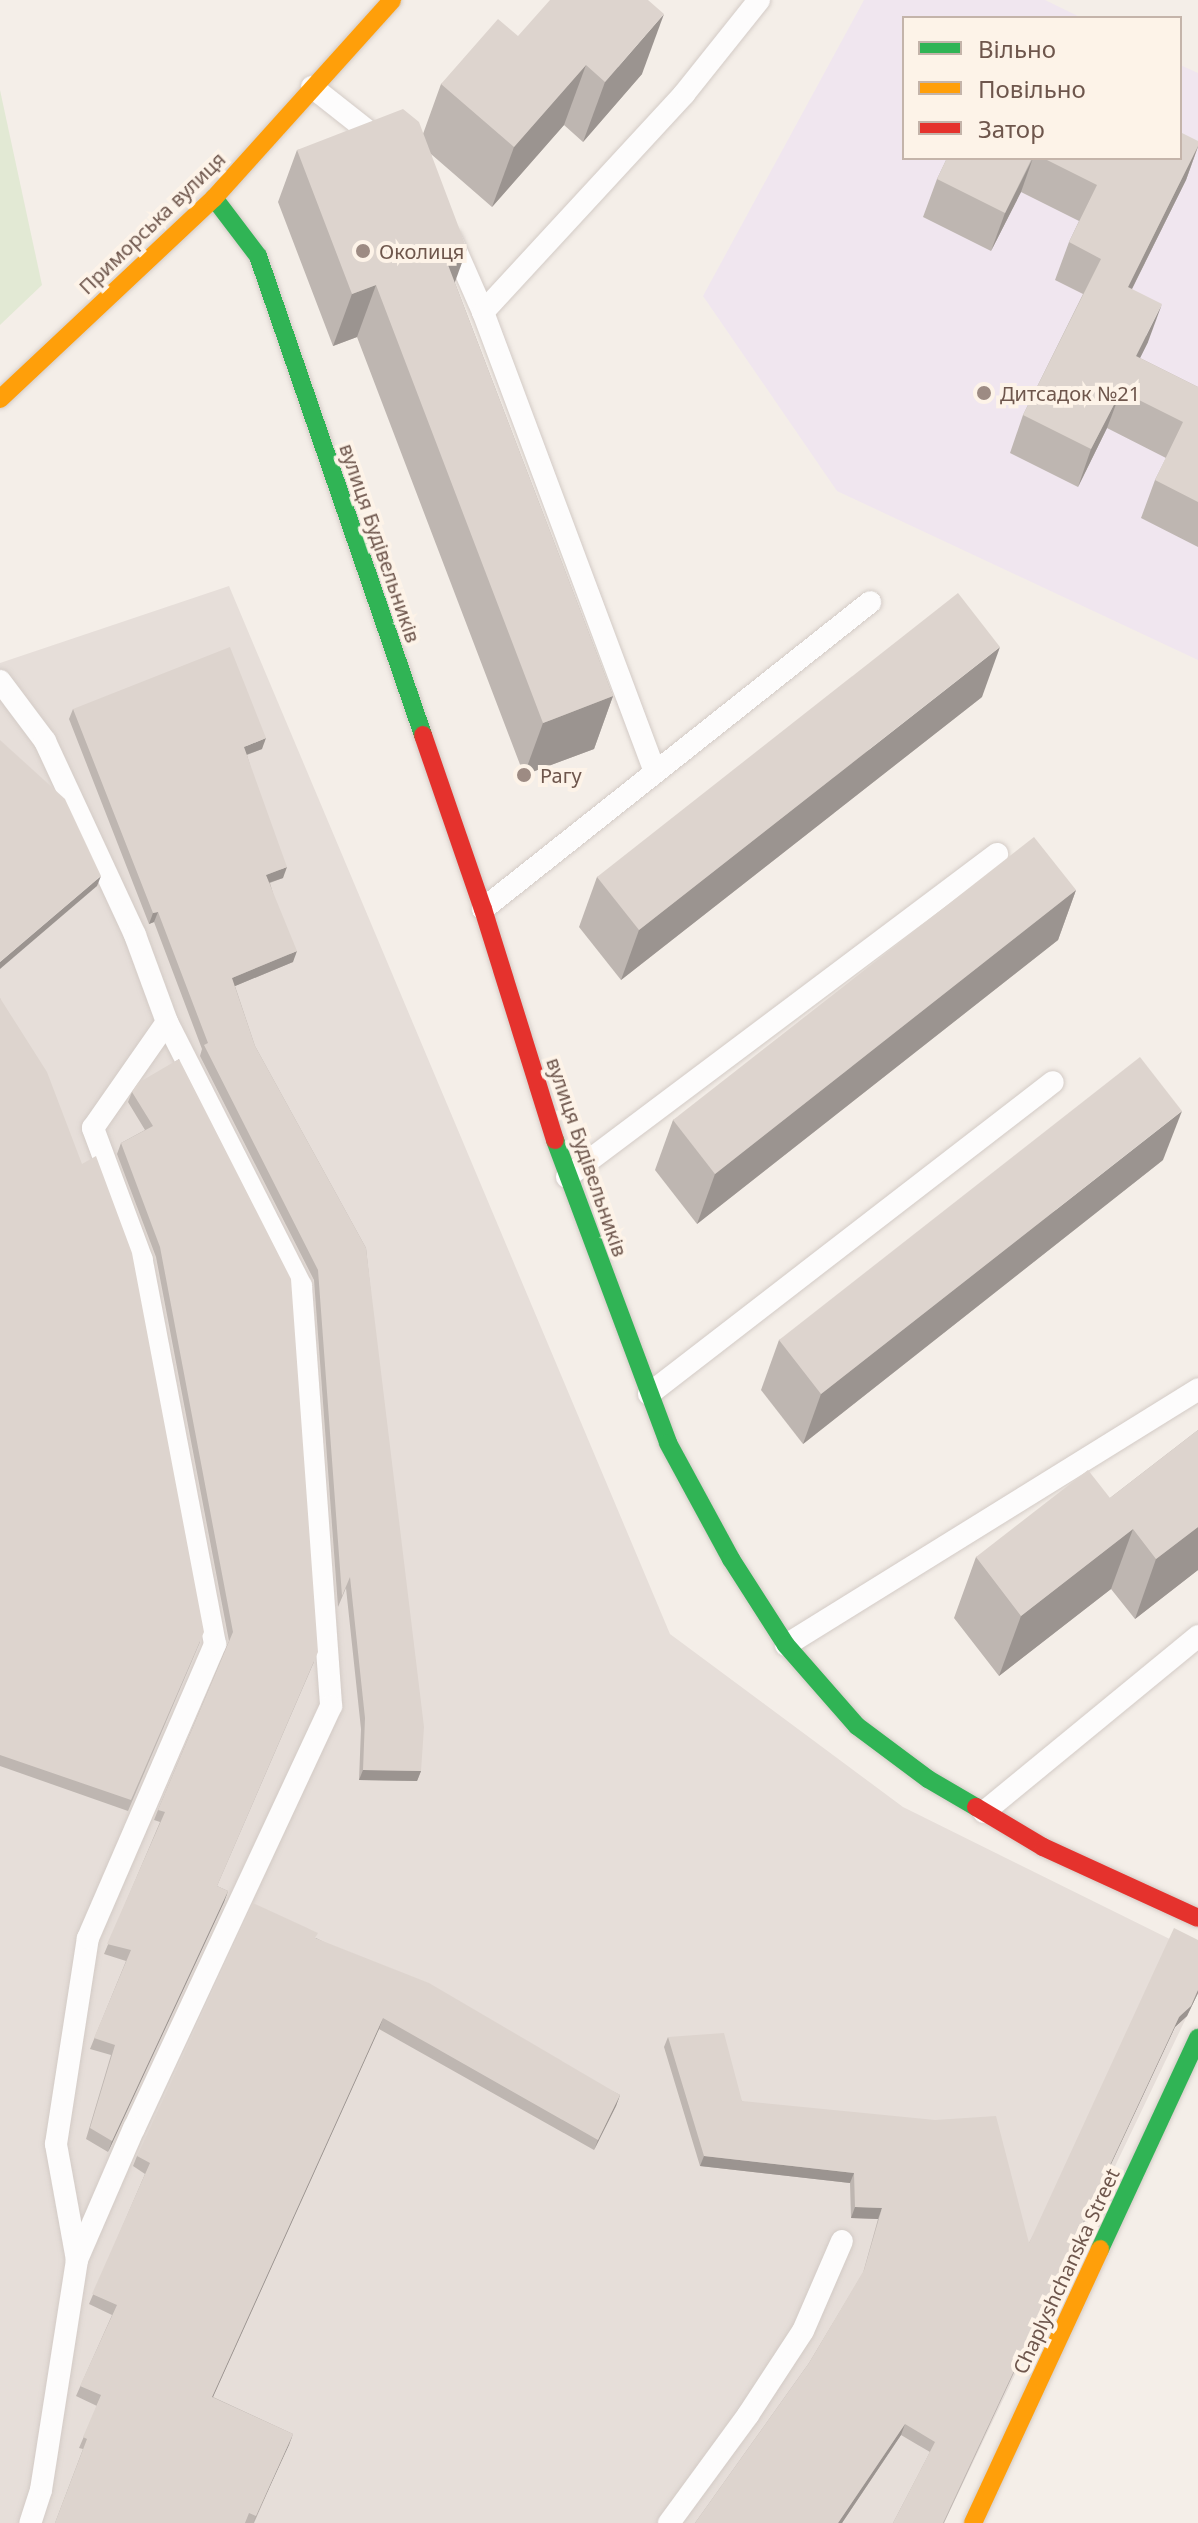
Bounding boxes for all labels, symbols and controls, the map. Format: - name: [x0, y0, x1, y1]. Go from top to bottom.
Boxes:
- legend: [902, 16, 1182, 160]
- text: Вільно: [978, 32, 1056, 65]
- text: Повільно: [978, 72, 1086, 105]
- text: Затор: [978, 112, 1045, 145]
- street label: Приморська вулиця: [74, 147, 230, 299]
- place label: Околиця: [379, 239, 464, 263]
- marker: Околиця: [354, 242, 372, 260]
- place label: Дитсадок №21: [1000, 381, 1140, 405]
- marker: Дитсадок №21: [975, 384, 993, 402]
- street label: вулиця Будівельників: [335, 440, 425, 646]
- place label: Рагу: [540, 763, 582, 787]
- marker: Рагу: [515, 766, 533, 784]
- street label: вулиця Будівельників: [542, 1054, 632, 1260]
- street label: Chaplyshchanska Street: [1008, 2164, 1124, 2378]

